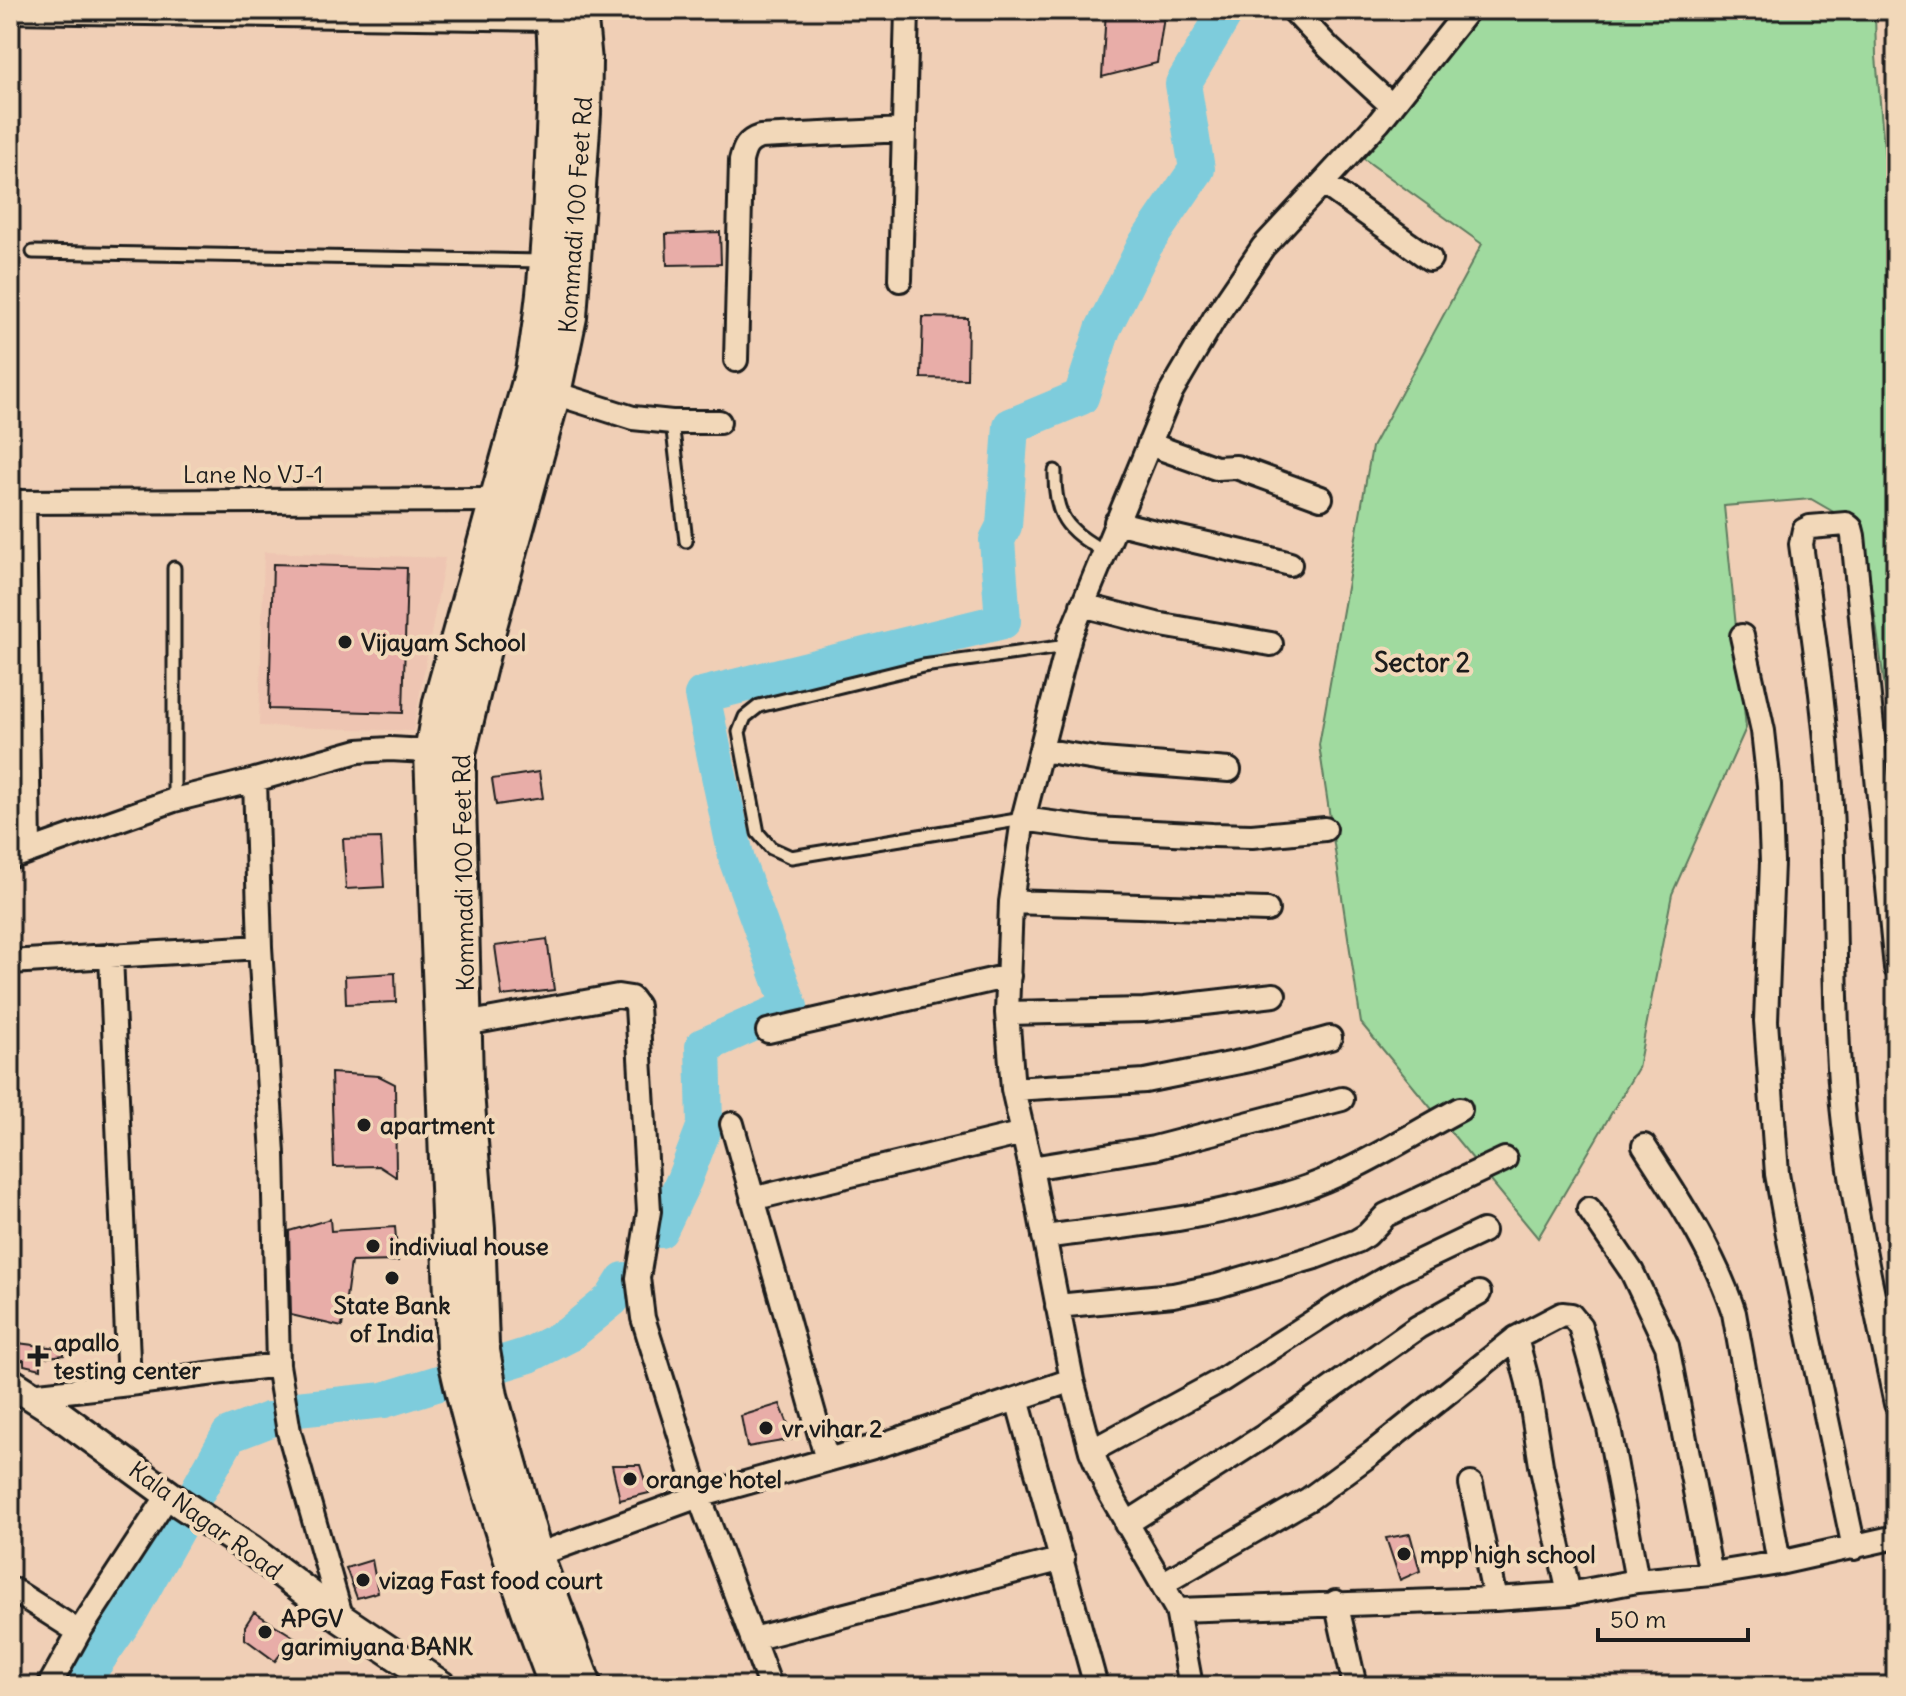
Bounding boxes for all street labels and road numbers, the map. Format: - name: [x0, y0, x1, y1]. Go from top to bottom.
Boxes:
- street label: Kommadi 100 Feet Rd: [552, 96, 598, 334]
- street label: Lane No VJ-1: [183, 459, 323, 489]
- street label: Kommadi 100 Feet Rd: [446, 754, 480, 992]
- street label: Kala Nagar Road: [124, 1454, 288, 1586]

